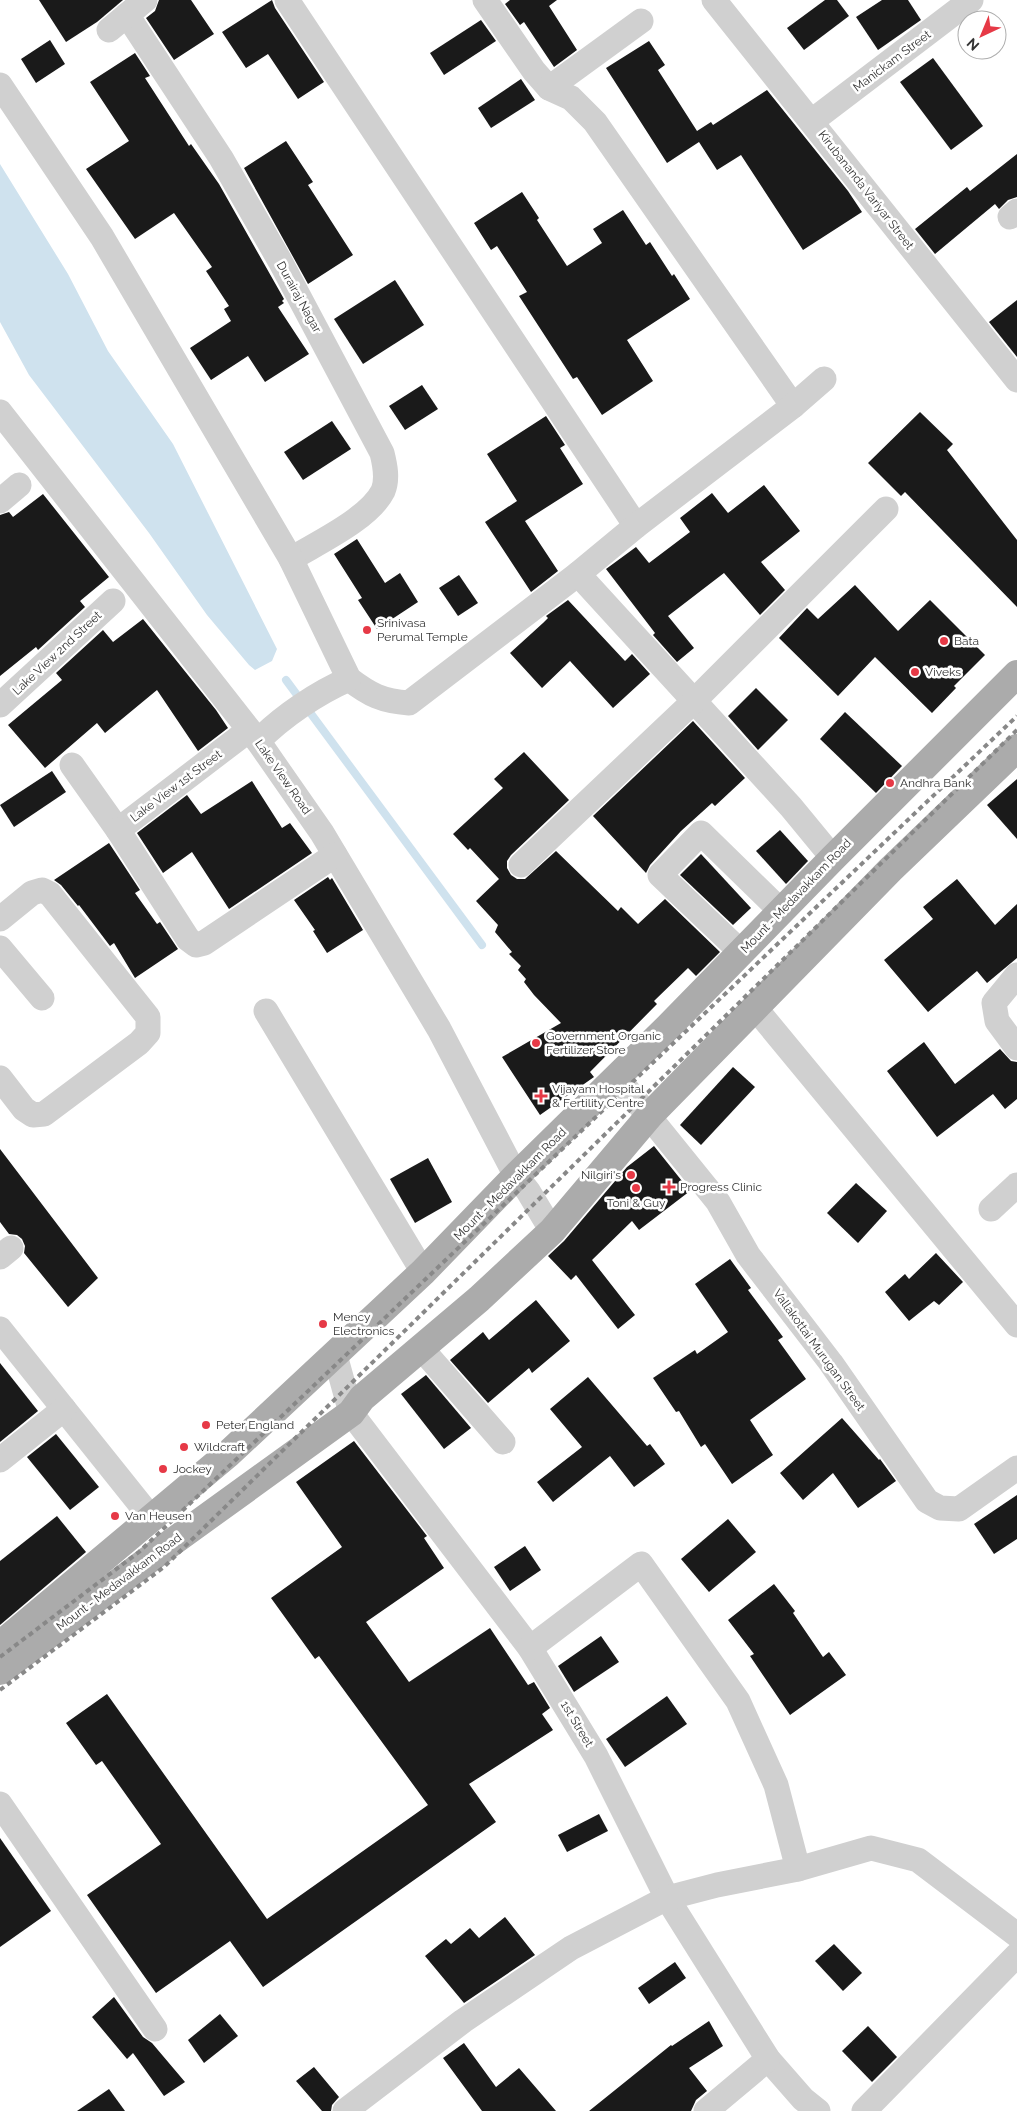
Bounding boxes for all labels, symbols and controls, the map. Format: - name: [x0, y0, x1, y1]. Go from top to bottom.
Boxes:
- north arrow: [957, 10, 1007, 60]
- street label: Manickam Street: [850, 27, 934, 95]
- text: N: [964, 35, 982, 54]
- street label: Kirubananda Variyar Street: [815, 128, 917, 252]
- street label: Durairaj Nagar: [274, 259, 325, 336]
- street label: Lake View 2nd Street: [10, 608, 104, 698]
- place label: Srinivasa Perumal Temple: [377, 616, 468, 644]
- marker: Srinivasa Perumal Temple: [361, 624, 373, 636]
- place label: Bata: [954, 634, 979, 648]
- marker: Bata: [938, 635, 950, 647]
- place label: Viveks: [925, 665, 961, 679]
- marker: Viveks: [909, 666, 921, 678]
- street label: Lake View Road: [252, 737, 314, 817]
- street label: Lake View 1st Street: [128, 747, 224, 825]
- place label: Andhra Bank: [900, 776, 972, 790]
- marker: Andhra Bank: [884, 777, 896, 789]
- street label: Mount - Medavakkam Road: [738, 836, 854, 956]
- place label: Government Organic Fertilizer Store: [546, 1029, 662, 1057]
- marker: Government Organic Fertilizer Store: [530, 1037, 542, 1049]
- place label: Vijayam Hospital & Fertility Centre: [552, 1082, 645, 1110]
- marker: Vijayam Hospital & Fertility Centre: [534, 1089, 548, 1103]
- street label: Mount - Medavakkam Road: [451, 1125, 569, 1243]
- place label: Nilgiri's: [581, 1168, 621, 1182]
- marker: Nilgiri's: [625, 1169, 637, 1181]
- marker: Progress Clinic: [662, 1180, 676, 1194]
- place label: Progress Clinic: [680, 1180, 762, 1194]
- marker: Toni & Guy: [630, 1182, 642, 1194]
- place label: Toni & Guy: [606, 1196, 666, 1210]
- street label: Vallakottai Murugan Street: [770, 1287, 868, 1413]
- place label: Mency Electronics: [333, 1310, 395, 1338]
- marker: Mency Electronics: [317, 1318, 329, 1330]
- place label: Peter England: [216, 1418, 294, 1432]
- marker: Peter England: [200, 1419, 212, 1431]
- place label: Wildcraft: [194, 1440, 245, 1454]
- marker: Wildcraft: [178, 1441, 190, 1453]
- place label: Jockey: [173, 1462, 212, 1476]
- marker: Jockey: [157, 1463, 169, 1475]
- place label: Van Heusen: [125, 1509, 192, 1523]
- marker: Van Heusen: [109, 1510, 121, 1522]
- street label: Mount - Medavakkam Road: [54, 1530, 184, 1634]
- street label: 1st Street: [558, 1698, 596, 1750]

